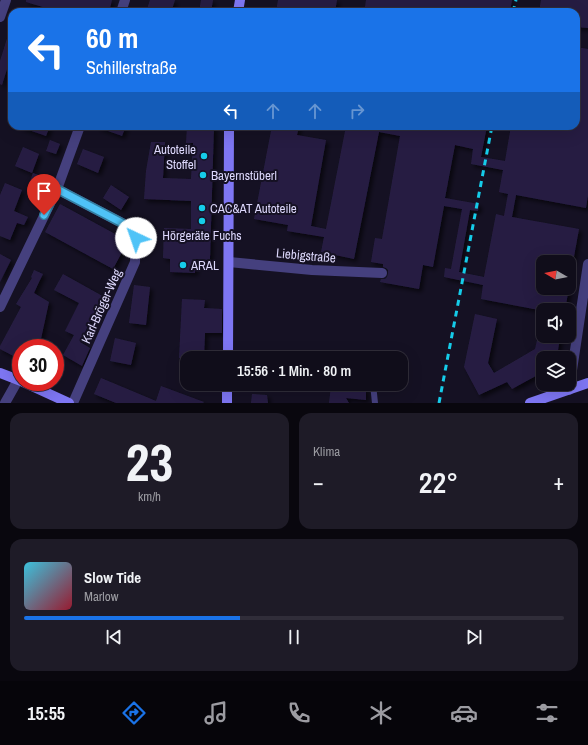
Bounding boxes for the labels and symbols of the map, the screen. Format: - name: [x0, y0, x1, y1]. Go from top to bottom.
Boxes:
- place label: Autoteile Stoffel: [153, 141, 196, 173]
- marker: Autoteile Stoffel: [199, 151, 209, 161]
- place label: Bayernstüberl: [211, 167, 277, 184]
- marker: Bayernstüberl: [198, 170, 208, 180]
- pin: [27, 174, 61, 215]
- place label: CAC&AT Autoteile: [210, 200, 297, 217]
- marker: CAC&AT Autoteile: [197, 203, 207, 213]
- marker: Hörgeräte Fuchs: [197, 216, 207, 226]
- position arrow: [115, 217, 157, 259]
- place label: Hörgeräte Fuchs: [162, 227, 242, 244]
- street label: Liebigstraße: [275, 244, 337, 267]
- north arrow: [536, 255, 576, 295]
- place label: ARAL: [190, 257, 219, 274]
- marker: ARAL: [178, 260, 188, 270]
- street label: Karl-Bröger-Weg: [77, 266, 125, 346]
- speed limit sign: 30: [12, 339, 64, 391]

